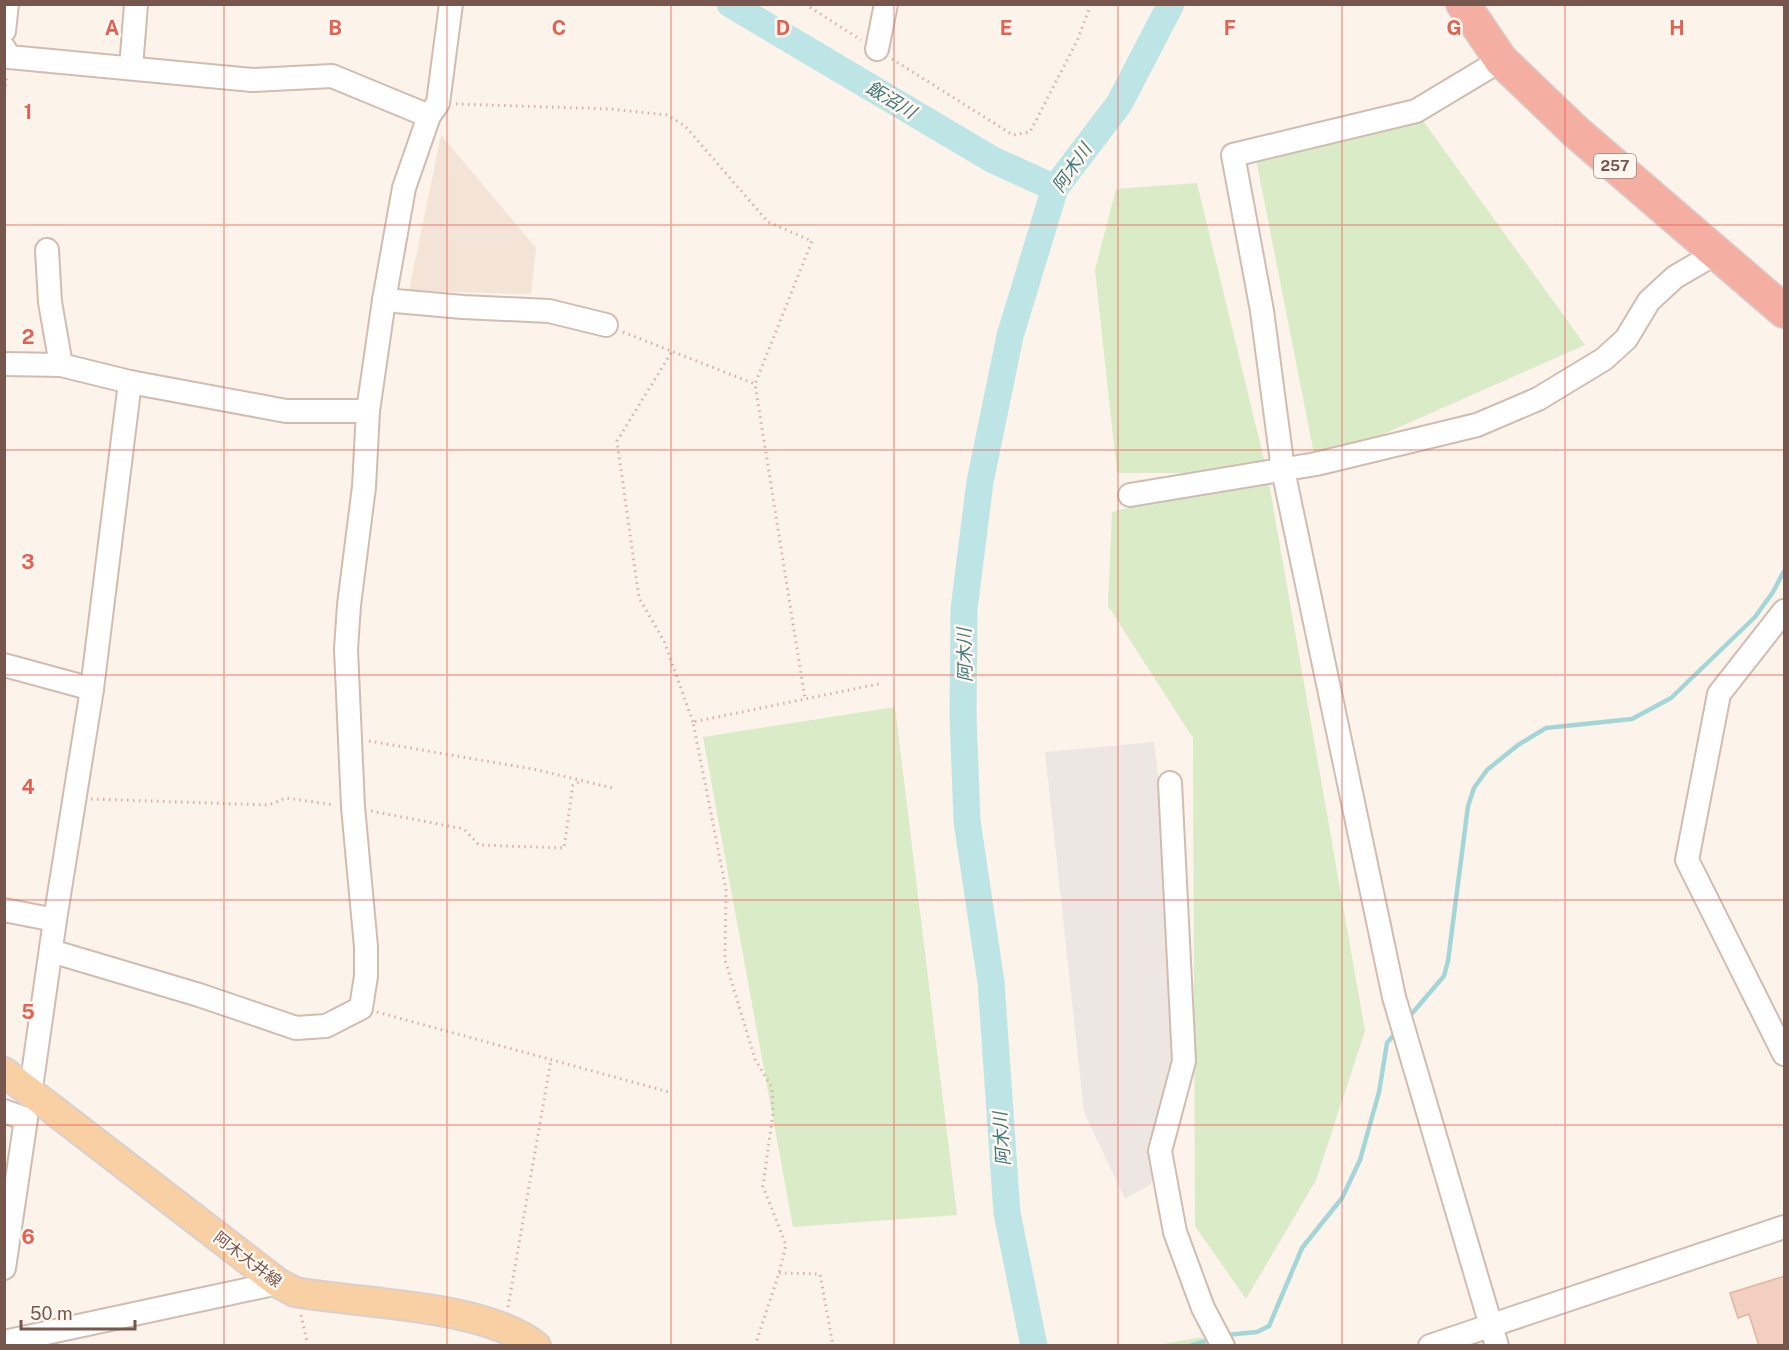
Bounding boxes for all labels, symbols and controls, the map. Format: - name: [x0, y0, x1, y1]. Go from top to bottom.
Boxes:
- text: A: [105, 16, 119, 40]
- text: B: [328, 16, 342, 40]
- text: C: [552, 16, 566, 40]
- text: D: [776, 16, 790, 40]
- text: E: [1000, 16, 1012, 40]
- text: F: [1224, 16, 1236, 40]
- text: G: [1446, 16, 1462, 40]
- text: H: [1669, 16, 1685, 40]
- water label: 飯沼川: [863, 77, 922, 124]
- text: 1: [24, 100, 32, 124]
- water label: 阿木川: [1048, 138, 1097, 196]
- road number: 257: [1594, 154, 1636, 178]
- text: 2: [22, 325, 34, 349]
- text: 3: [21, 550, 35, 574]
- water label: 阿木川: [953, 626, 975, 682]
- text: 4: [21, 775, 35, 799]
- text: 5: [21, 1000, 35, 1024]
- water label: 阿木川: [989, 1109, 1014, 1167]
- text: 6: [21, 1225, 35, 1249]
- street label: 阿木大井線: [210, 1228, 285, 1291]
- scale bar: [21, 1293, 135, 1331]
- text: 50 m: [30, 1303, 73, 1324]

